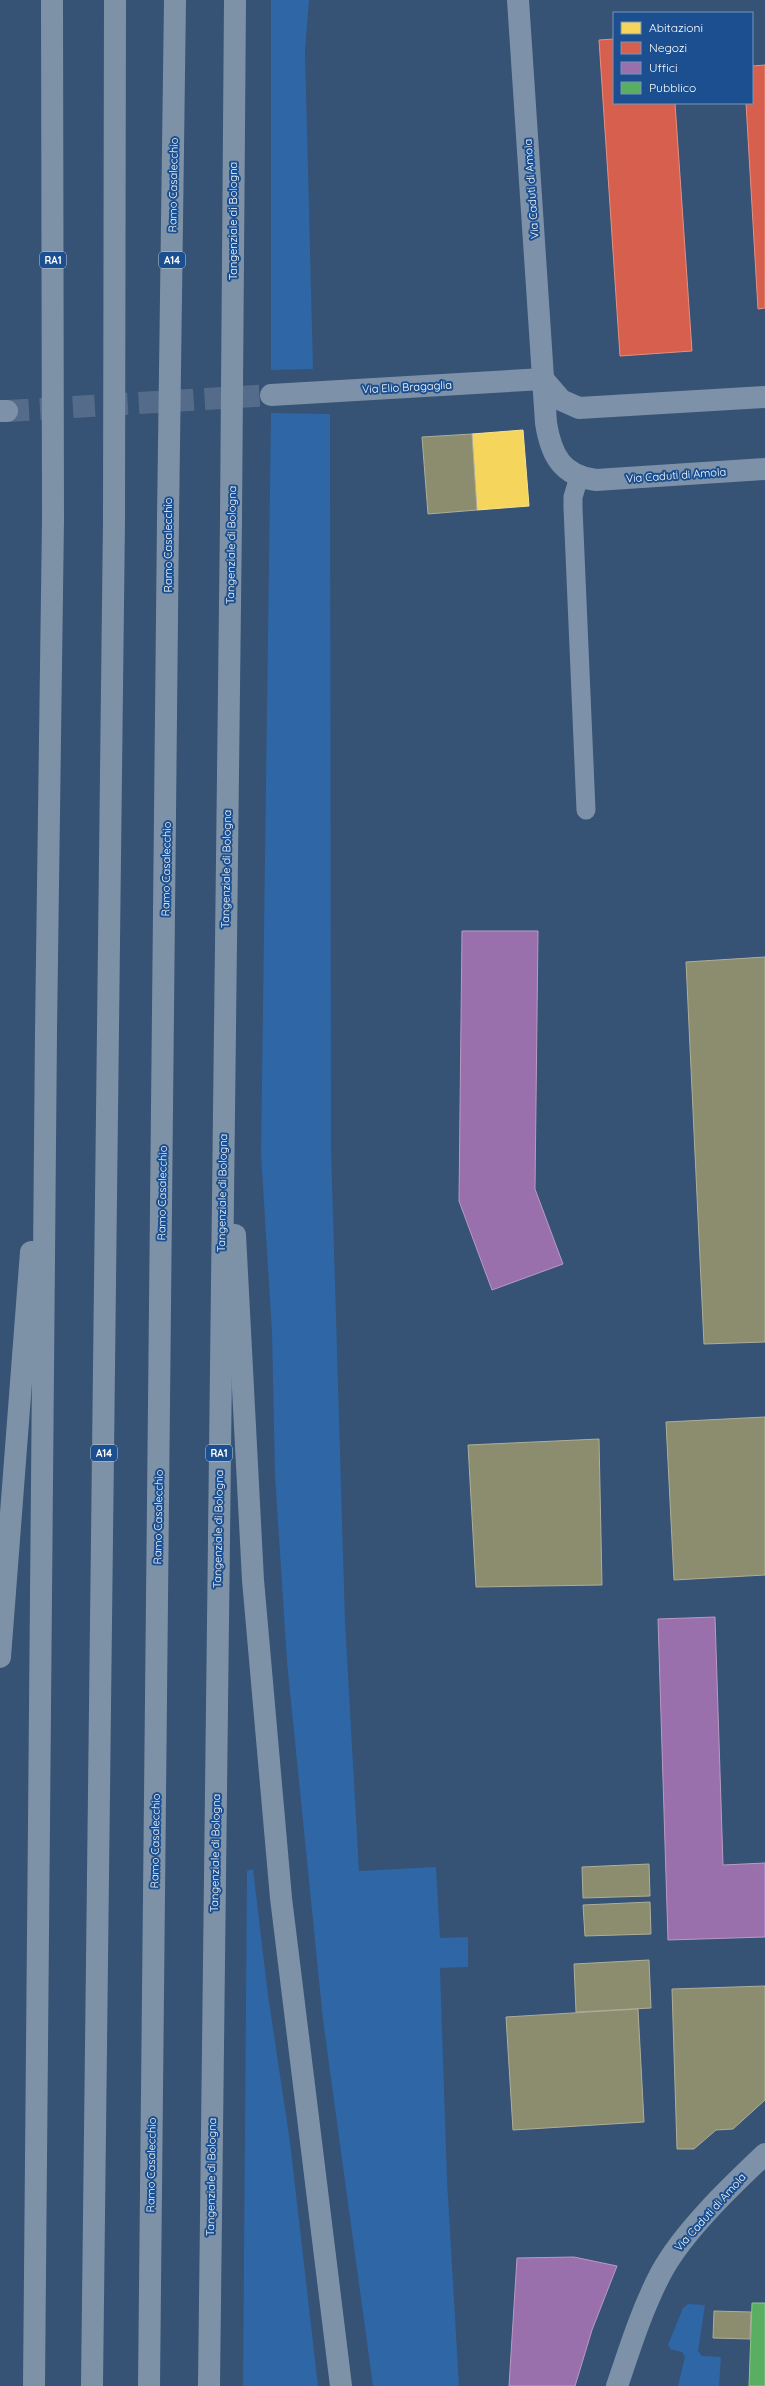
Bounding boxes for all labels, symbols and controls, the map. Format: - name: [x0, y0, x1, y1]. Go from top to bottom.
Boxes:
- legend: [613, 12, 753, 104]
- text: Abitazioni: [649, 20, 703, 35]
- text: Negozi: [649, 40, 687, 55]
- text: Uffici: [649, 60, 678, 75]
- text: Pubblico: [649, 80, 696, 95]
- street label: Ramo Casalecchio: [165, 137, 181, 233]
- street label: Via Caduti di Amola: [521, 138, 541, 240]
- street label: Tangenziale di Bologna: [226, 162, 240, 280]
- road number: RA1: [40, 252, 66, 268]
- road number: A14: [159, 252, 185, 268]
- street label: Via Elio Bragaglia: [362, 378, 452, 396]
- street label: Via Caduti di Amola: [625, 465, 727, 485]
- street label: Tangenziale di Bologna: [223, 486, 239, 604]
- street label: Ramo Casalecchio: [161, 497, 175, 592]
- street label: Tangenziale di Bologna: [218, 810, 234, 928]
- street label: Ramo Casalecchio: [158, 821, 174, 917]
- street label: Tangenziale di Bologna: [214, 1134, 230, 1252]
- street label: Ramo Casalecchio: [154, 1145, 170, 1241]
- road number: A14: [91, 1445, 117, 1461]
- road number: RA1: [206, 1445, 232, 1461]
- street label: Ramo Casalecchio: [150, 1469, 166, 1565]
- street label: Tangenziale di Bologna: [210, 1470, 226, 1588]
- street label: Ramo Casalecchio: [147, 1793, 163, 1889]
- street label: Tangenziale di Bologna: [207, 1794, 223, 1912]
- street label: Ramo Casalecchio: [143, 2117, 159, 2213]
- street label: Tangenziale di Bologna: [203, 2118, 219, 2236]
- street label: Via Caduti di Amola: [671, 2170, 749, 2254]

